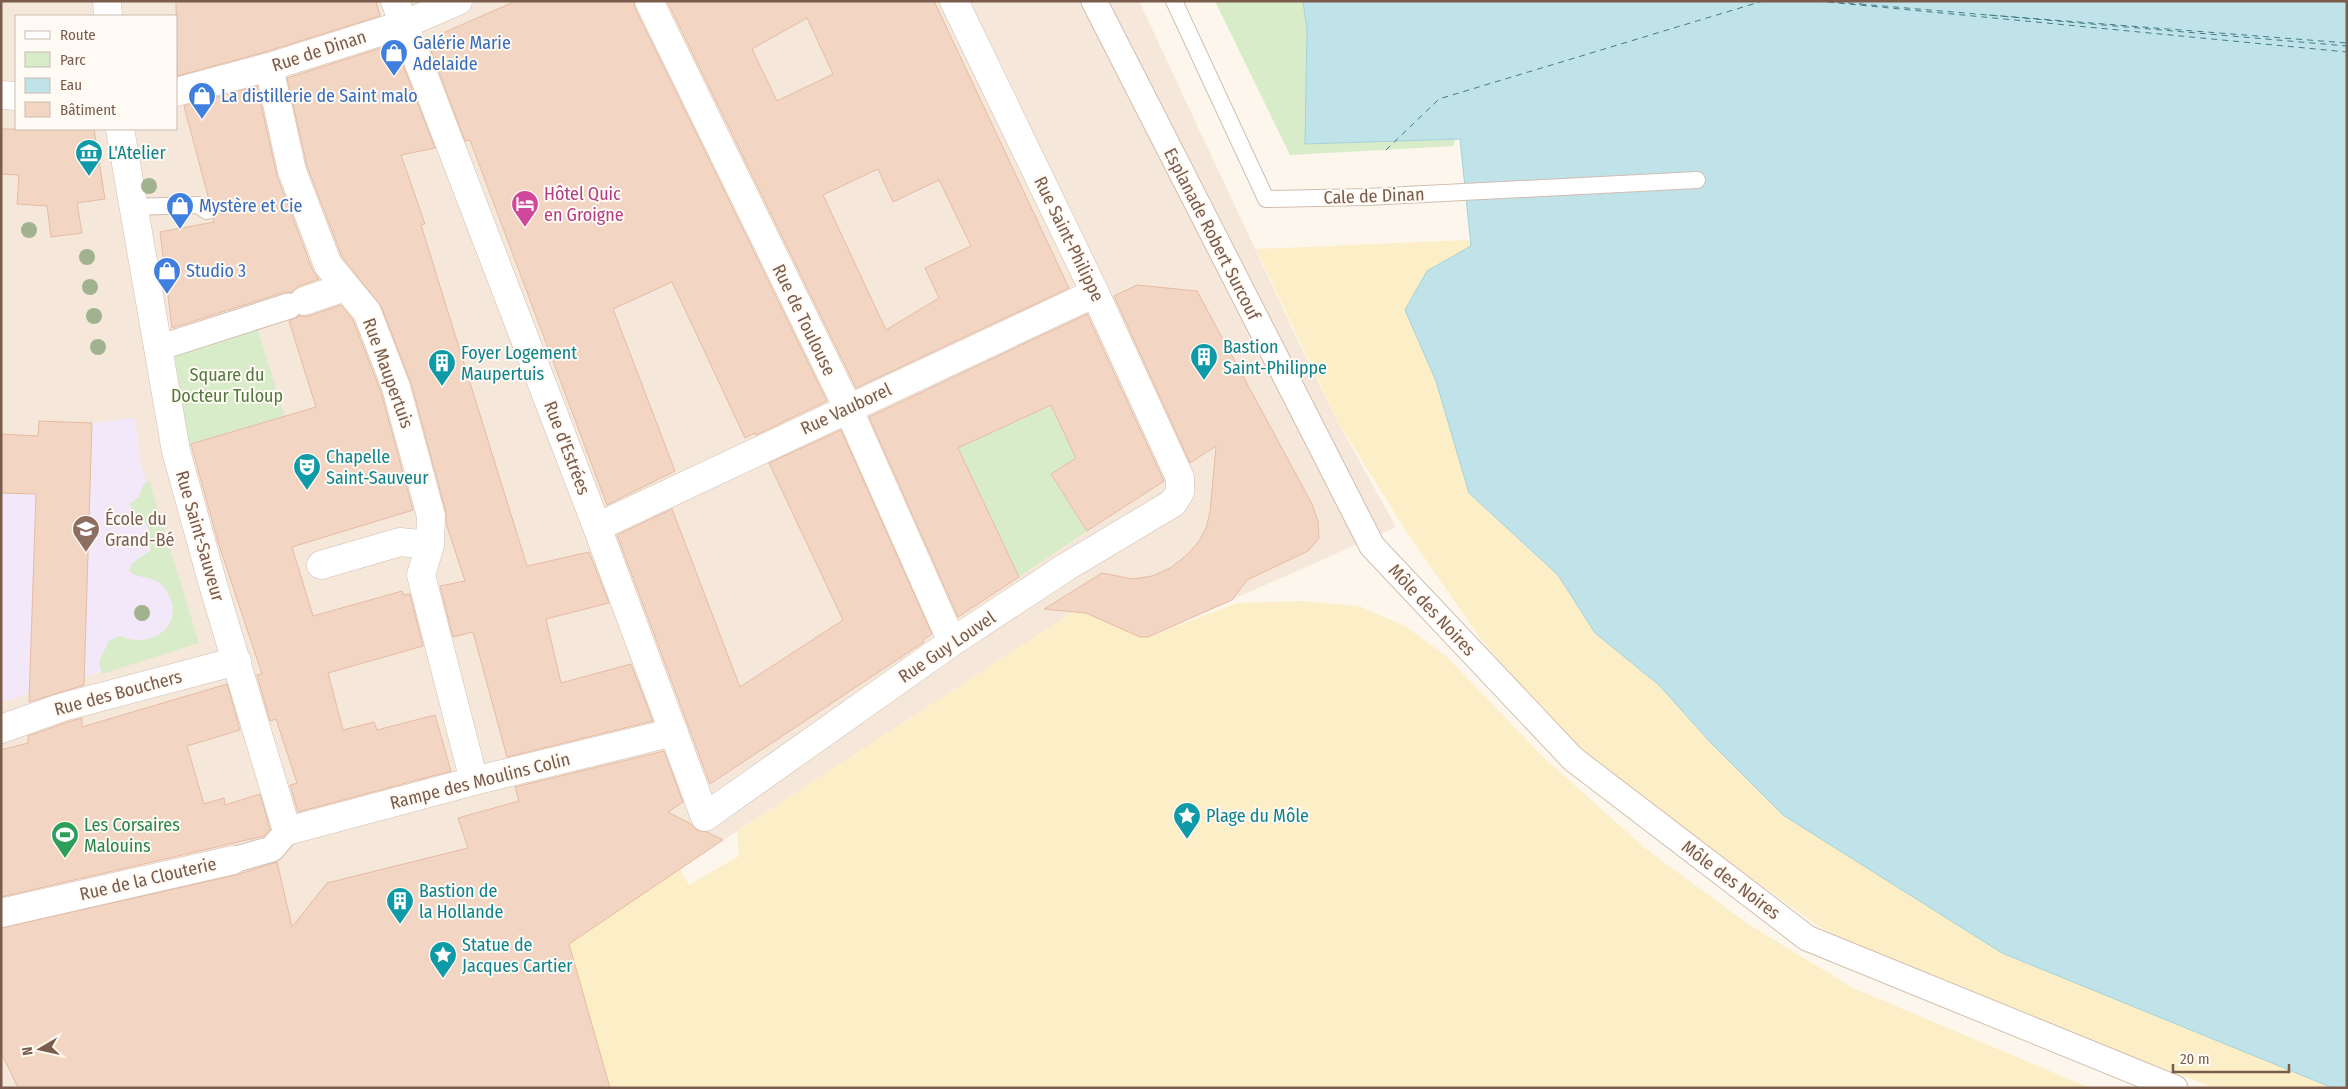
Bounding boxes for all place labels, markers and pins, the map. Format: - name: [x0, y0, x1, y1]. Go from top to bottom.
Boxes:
- place label: Galérie Marie Adelaide: [413, 32, 511, 75]
- shop icon: Galérie Marie Adelaide: [379, 38, 409, 77]
- shop icon: La distillerie de Saint malo: [187, 81, 217, 120]
- place label: La distillerie de Saint malo: [221, 85, 418, 107]
- museum icon: L'Atelier: [74, 138, 104, 177]
- place label: L'Atelier: [108, 142, 166, 164]
- place label: Hôtel Quic en Groigne: [544, 183, 624, 226]
- hotel icon: Hôtel Quic en Groigne: [510, 189, 540, 228]
- shop icon: Mystère et Cie: [165, 191, 195, 230]
- place label: Mystère et Cie: [199, 195, 302, 217]
- shop icon: Studio 3: [152, 256, 182, 295]
- place label: Studio 3: [186, 260, 246, 282]
- place label: Bastion Saint-Philippe: [1223, 336, 1327, 379]
- place label: Foyer Logement Maupertuis: [461, 342, 577, 385]
- building icon: Bastion Saint-Philippe: [1189, 342, 1219, 381]
- building icon: Foyer Logement Maupertuis: [427, 348, 457, 387]
- place label: Chapelle Saint-Sauveur: [326, 446, 429, 489]
- theatre icon: Chapelle Saint-Sauveur: [292, 452, 322, 491]
- place label: École du Grand-Bé: [105, 507, 174, 551]
- school or university icon: École du Grand-Bé: [71, 514, 101, 553]
- place icon: Plage du Môle: [1172, 801, 1202, 840]
- place label: Plage du Môle: [1206, 805, 1309, 827]
- place label: Les Corsaires Malouins: [84, 814, 180, 857]
- sports icon: Les Corsaires Malouins: [50, 820, 80, 859]
- place label: Bastion de la Hollande: [419, 880, 503, 923]
- building icon: Bastion de la Hollande: [385, 886, 415, 925]
- place label: Statue de Jacques Cartier: [462, 934, 573, 977]
- place icon: Statue de Jacques Cartier: [428, 940, 458, 979]

